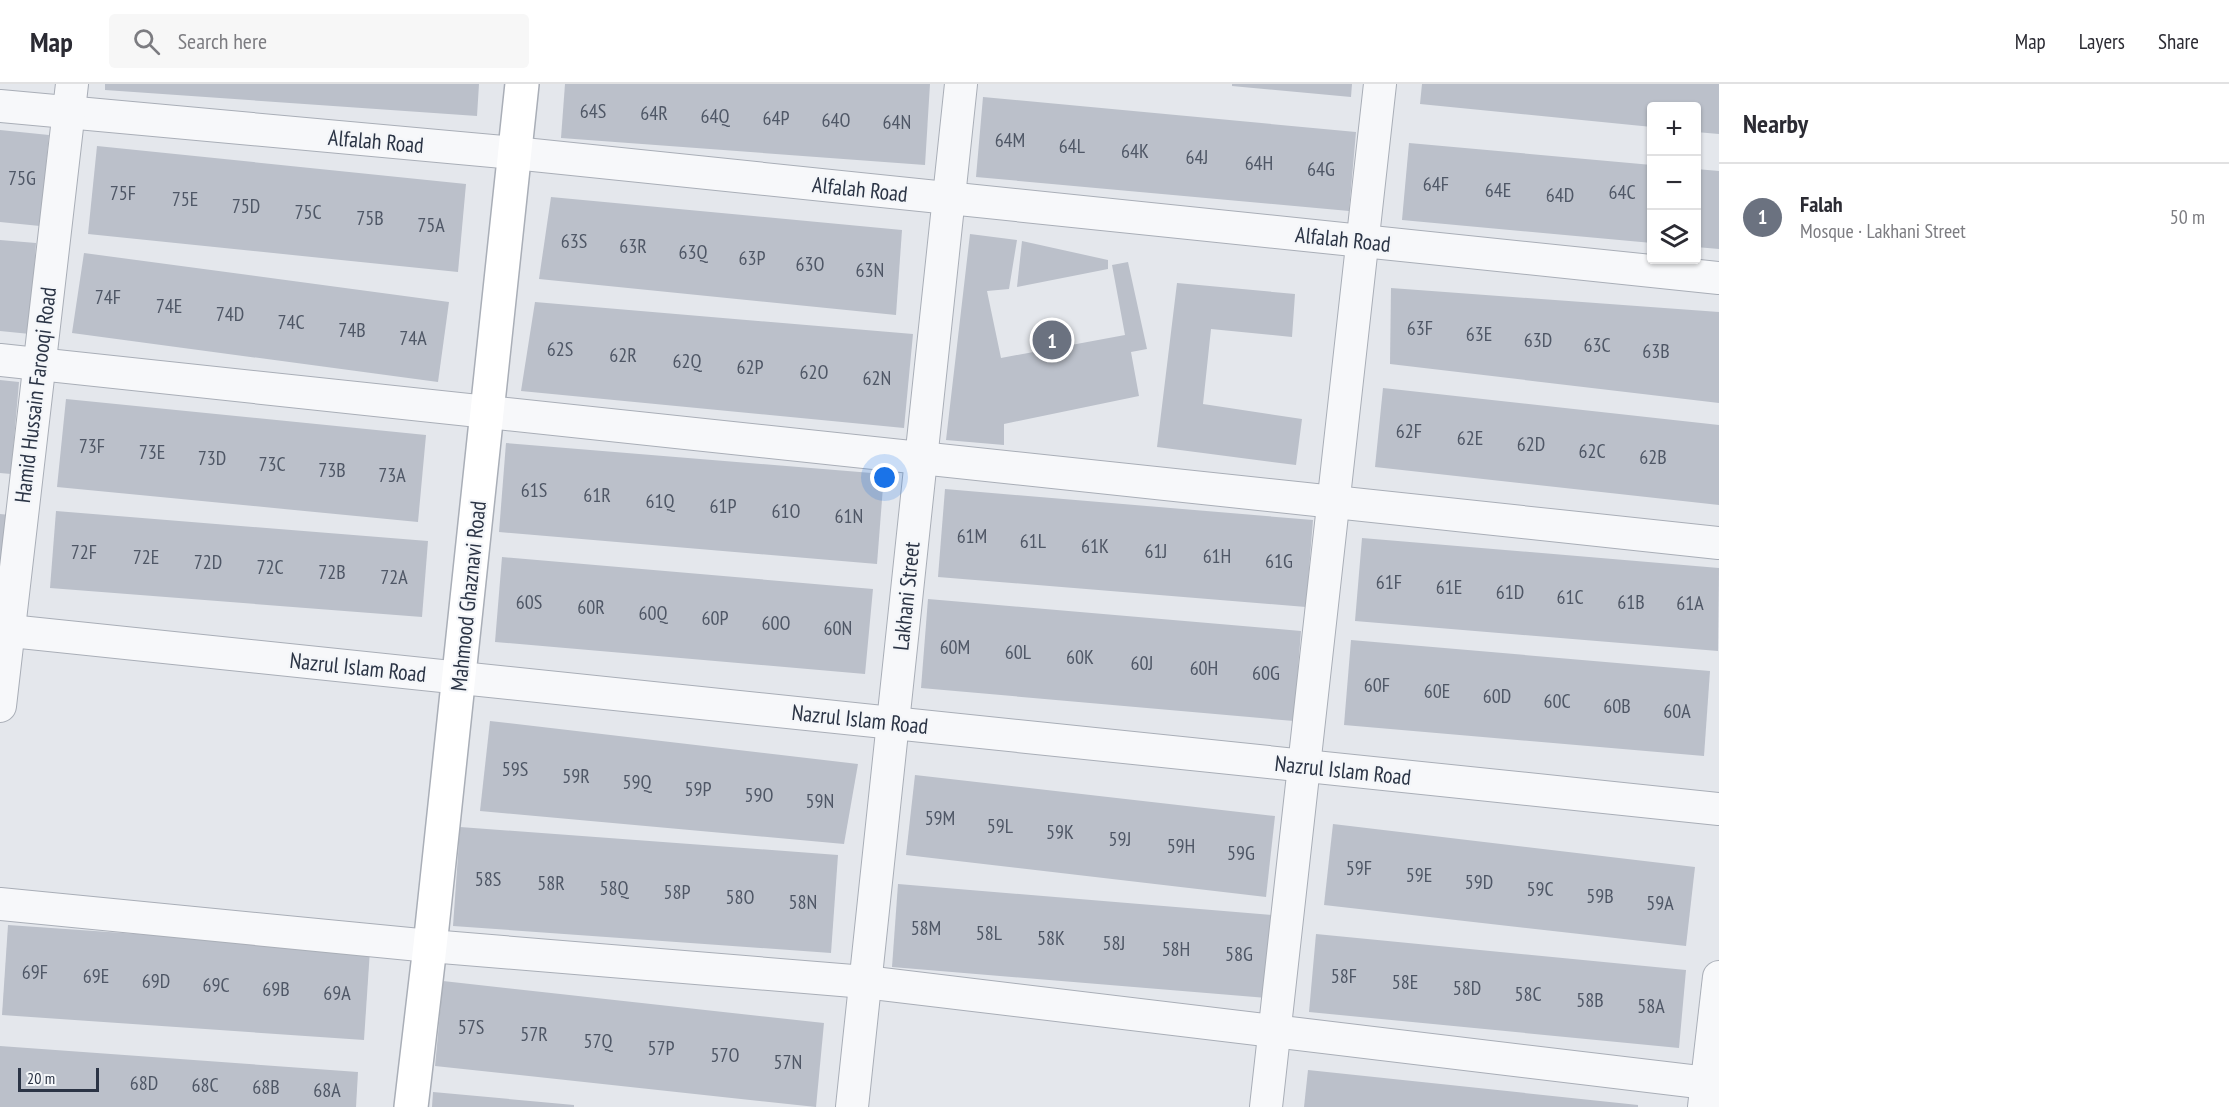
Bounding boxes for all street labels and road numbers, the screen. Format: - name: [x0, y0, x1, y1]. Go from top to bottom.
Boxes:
- street label: Alfalah Road: [327, 123, 425, 159]
- street label: Alfalah Road: [811, 170, 909, 208]
- street label: Alfalah Road: [1294, 220, 1392, 258]
- street label: Hamid Hussain Farooqi Road: [8, 285, 62, 505]
- street label: Mahmood Ghaznavi Road: [444, 499, 492, 693]
- street label: Lakhani Street: [886, 540, 926, 652]
- street label: Nazrul Islam Road: [288, 646, 428, 688]
- street label: Nazrul Islam Road: [790, 698, 930, 740]
- street label: Nazrul Islam Road: [1273, 749, 1413, 791]

